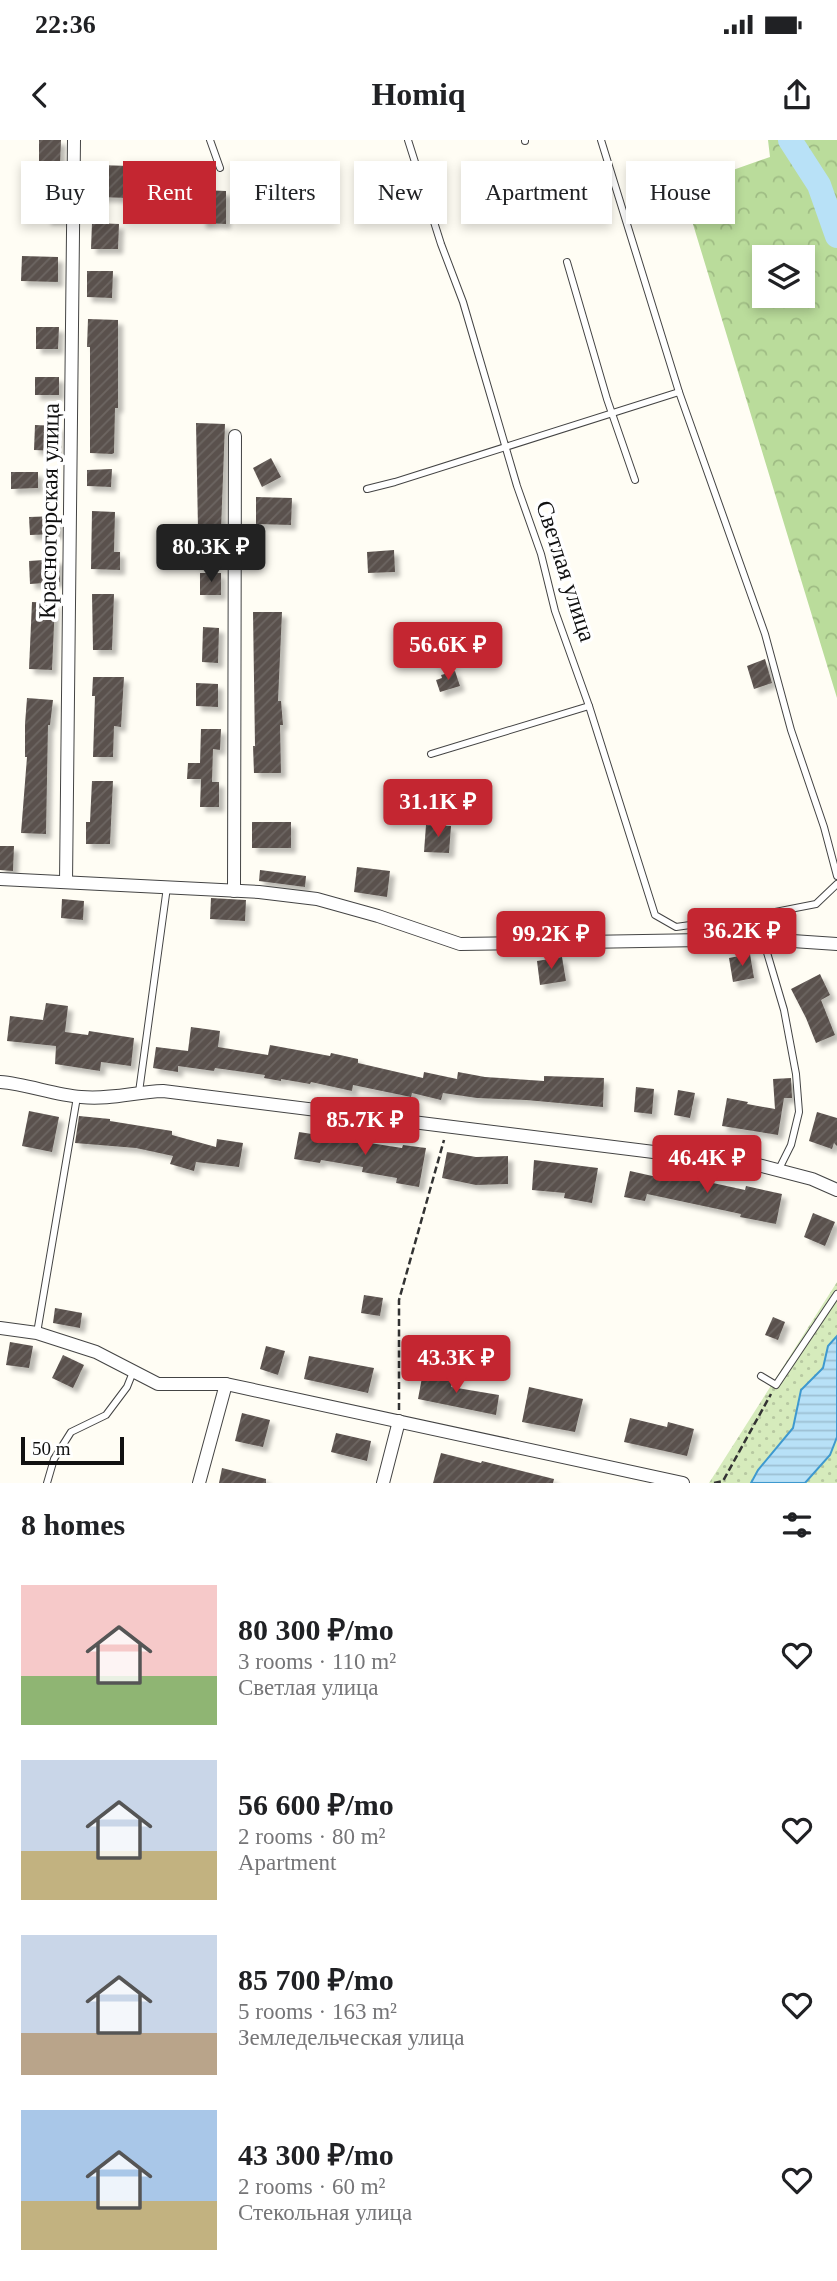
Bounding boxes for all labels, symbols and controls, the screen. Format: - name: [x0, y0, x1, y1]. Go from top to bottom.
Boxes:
- text: 22:36: [35, 10, 96, 39]
- icon: back: [21, 76, 59, 114]
- text: Homiq: [371, 76, 466, 112]
- icon: share: [778, 76, 816, 114]
- chip: Buy: [21, 161, 109, 224]
- chip: Rent: [123, 161, 216, 224]
- chip: Filters: [230, 161, 340, 224]
- chip: New: [354, 161, 447, 224]
- chip: Apartment: [461, 161, 612, 224]
- chip: House: [626, 161, 735, 224]
- map controls: [752, 245, 815, 308]
- button: layers: [752, 245, 815, 308]
- street label: Красногорская улица: [34, 402, 64, 619]
- street label: Светлая улица: [531, 497, 601, 645]
- pin: 80.3K ₽: [146, 524, 276, 584]
- text: 80.3K ₽: [172, 534, 250, 559]
- pin: 56.6K ₽: [383, 622, 513, 682]
- text: 56.6K ₽: [409, 632, 487, 657]
- pin: 31.1K ₽: [373, 780, 503, 839]
- text: 31.1K ₽: [399, 789, 477, 814]
- pin: 36.2K ₽: [677, 908, 807, 968]
- pin: 99.2K ₽: [486, 912, 616, 971]
- text: 36.2K ₽: [703, 918, 781, 943]
- text: 99.2K ₽: [512, 921, 590, 946]
- pin: 85.7K ₽: [300, 1098, 430, 1157]
- text: 85.7K ₽: [326, 1107, 404, 1132]
- pin: 46.4K ₽: [642, 1136, 772, 1195]
- text: 46.4K ₽: [668, 1145, 746, 1170]
- pin: 43.3K ₽: [391, 1336, 521, 1395]
- text: 43.3K ₽: [417, 1345, 495, 1370]
- scale bar: [21, 1434, 124, 1466]
- text: 50 m: [32, 1438, 71, 1459]
- icon: filters: [778, 1506, 816, 1544]
- text: 8 homes: [21, 1508, 125, 1541]
- icon: home: [77, 1613, 161, 1697]
- text: 80 300 ₽/mo: [238, 1613, 394, 1646]
- icon: heart: [778, 1636, 816, 1674]
- text: 3 rooms · 110 m²: [238, 1649, 396, 1674]
- text: Светлая улица: [238, 1675, 379, 1700]
- icon: home: [77, 1788, 161, 1872]
- text: 56 600 ₽/mo: [238, 1788, 394, 1821]
- icon: heart: [778, 1811, 816, 1849]
- text: 2 rooms · 80 m²: [238, 1824, 385, 1849]
- text: Apartment: [238, 1850, 336, 1875]
- icon: home: [77, 1963, 161, 2047]
- text: 85 700 ₽/mo: [238, 1963, 394, 1996]
- icon: heart: [778, 1986, 816, 2024]
- text: 5 rooms · 163 m²: [238, 1999, 397, 2024]
- text: Земледельческая улица: [238, 2025, 465, 2050]
- icon: home: [77, 2138, 161, 2222]
- text: 43 300 ₽/mo: [238, 2138, 394, 2171]
- icon: heart: [778, 2161, 816, 2199]
- text: 2 rooms · 60 m²: [238, 2174, 385, 2199]
- text: Стекольная улица: [238, 2200, 412, 2225]

